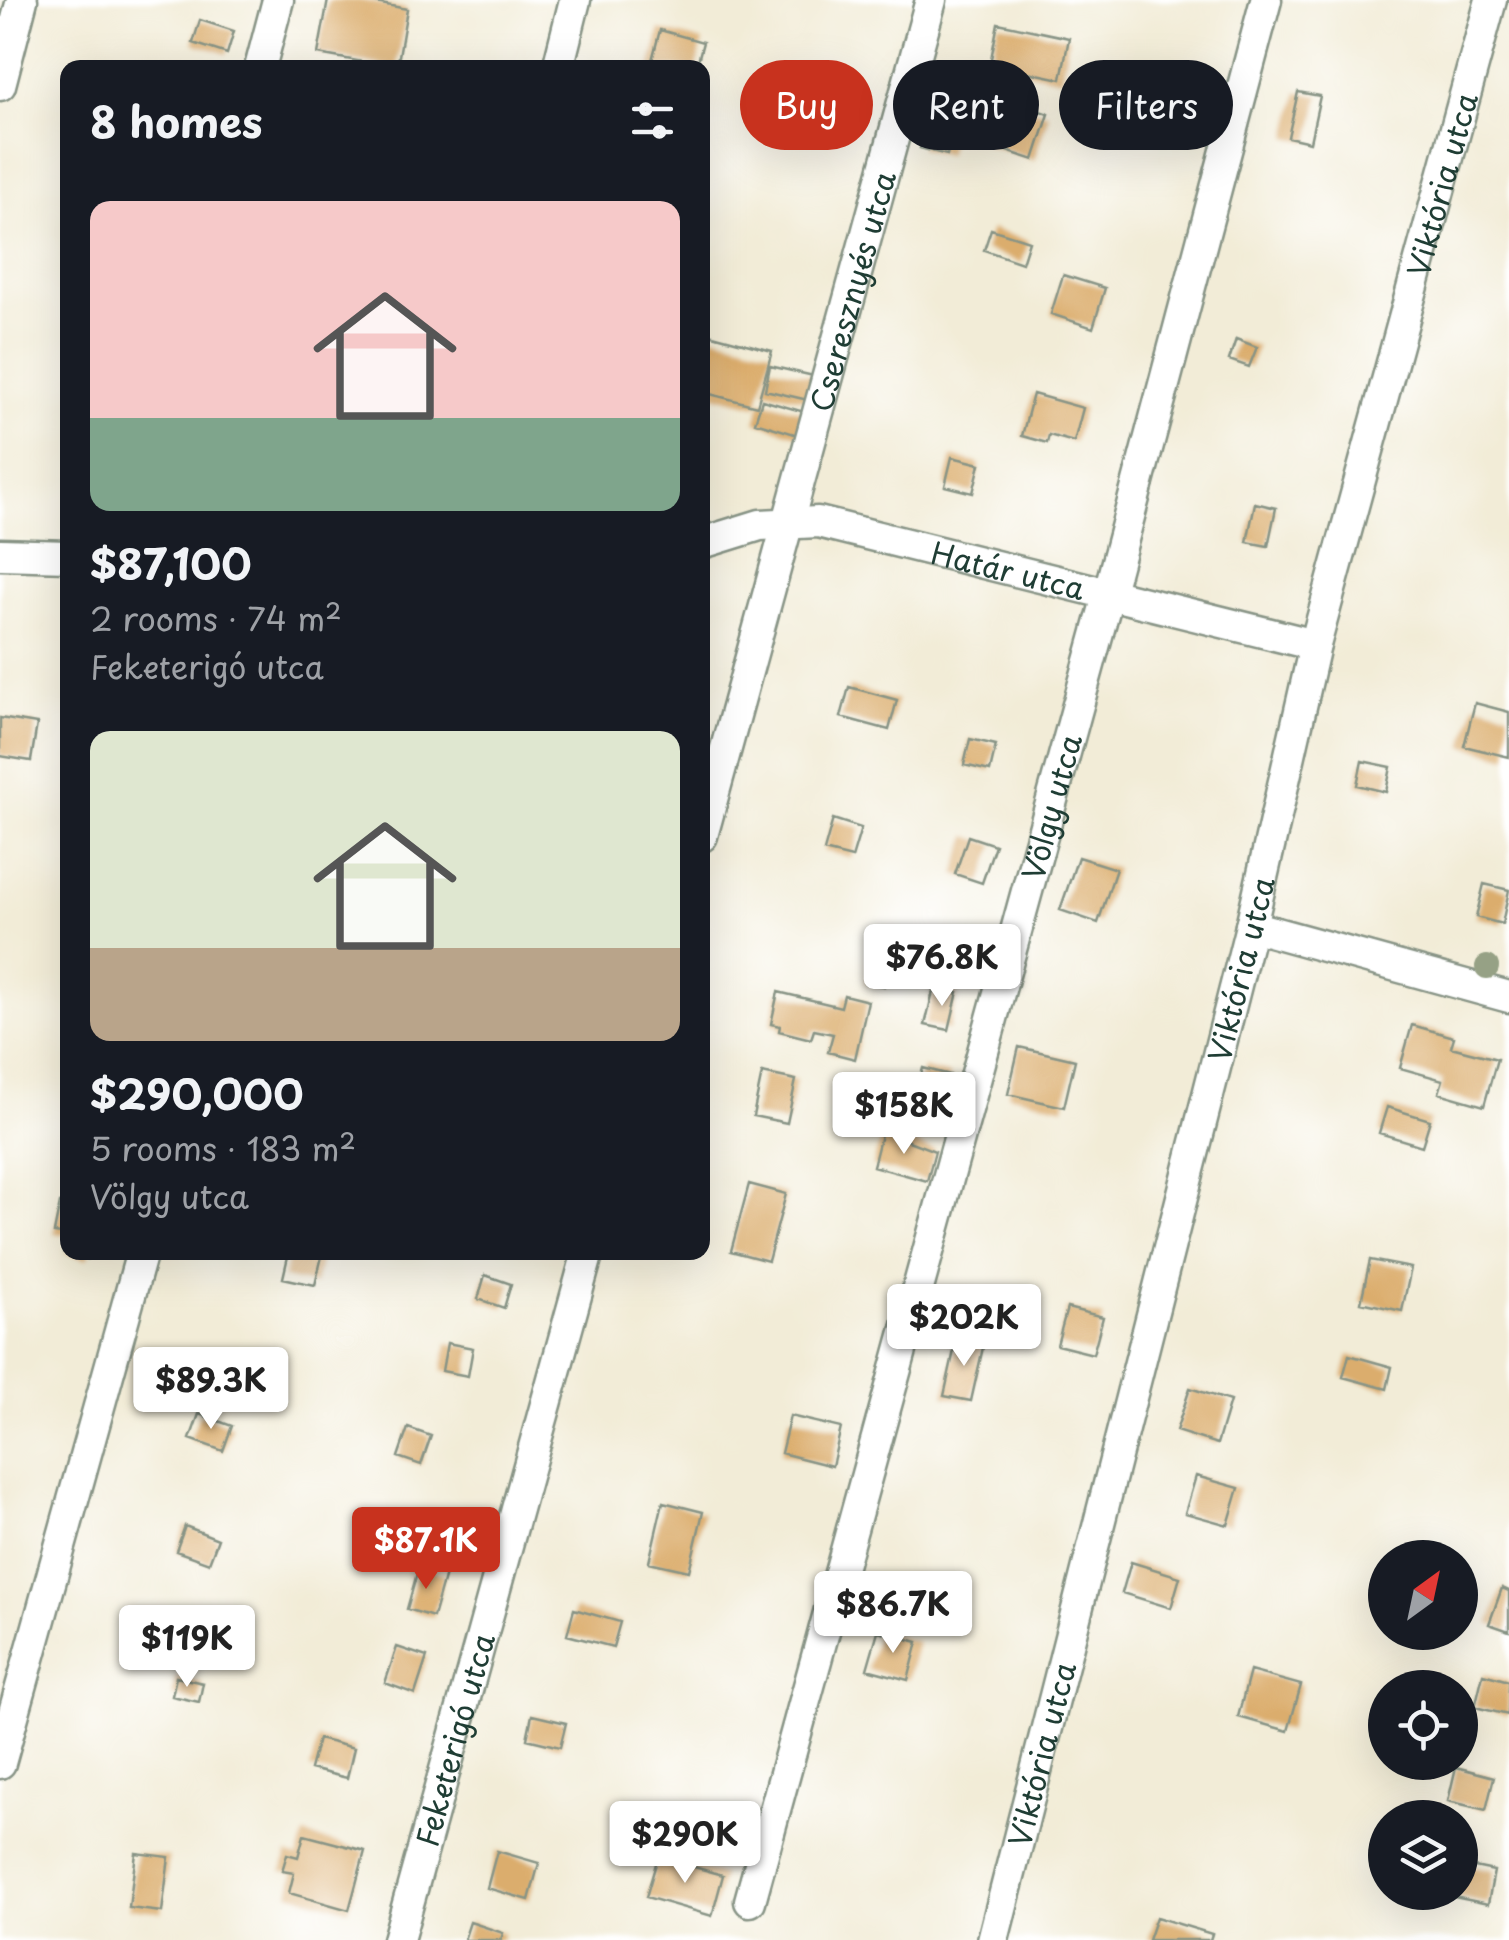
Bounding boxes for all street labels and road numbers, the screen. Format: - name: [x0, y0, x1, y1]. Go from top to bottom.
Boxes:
- street label: Viktória utca: [1394, 88, 1487, 281]
- street label: Cseresznyés utca: [797, 165, 906, 417]
- street label: Határ utca: [927, 528, 1090, 610]
- street label: Völgy utca: [1009, 728, 1092, 884]
- street label: Viktória utca: [1195, 872, 1284, 1066]
- street label: Feketerigó utca: [403, 1628, 504, 1851]
- street label: Viktória utca: [995, 1657, 1085, 1851]

